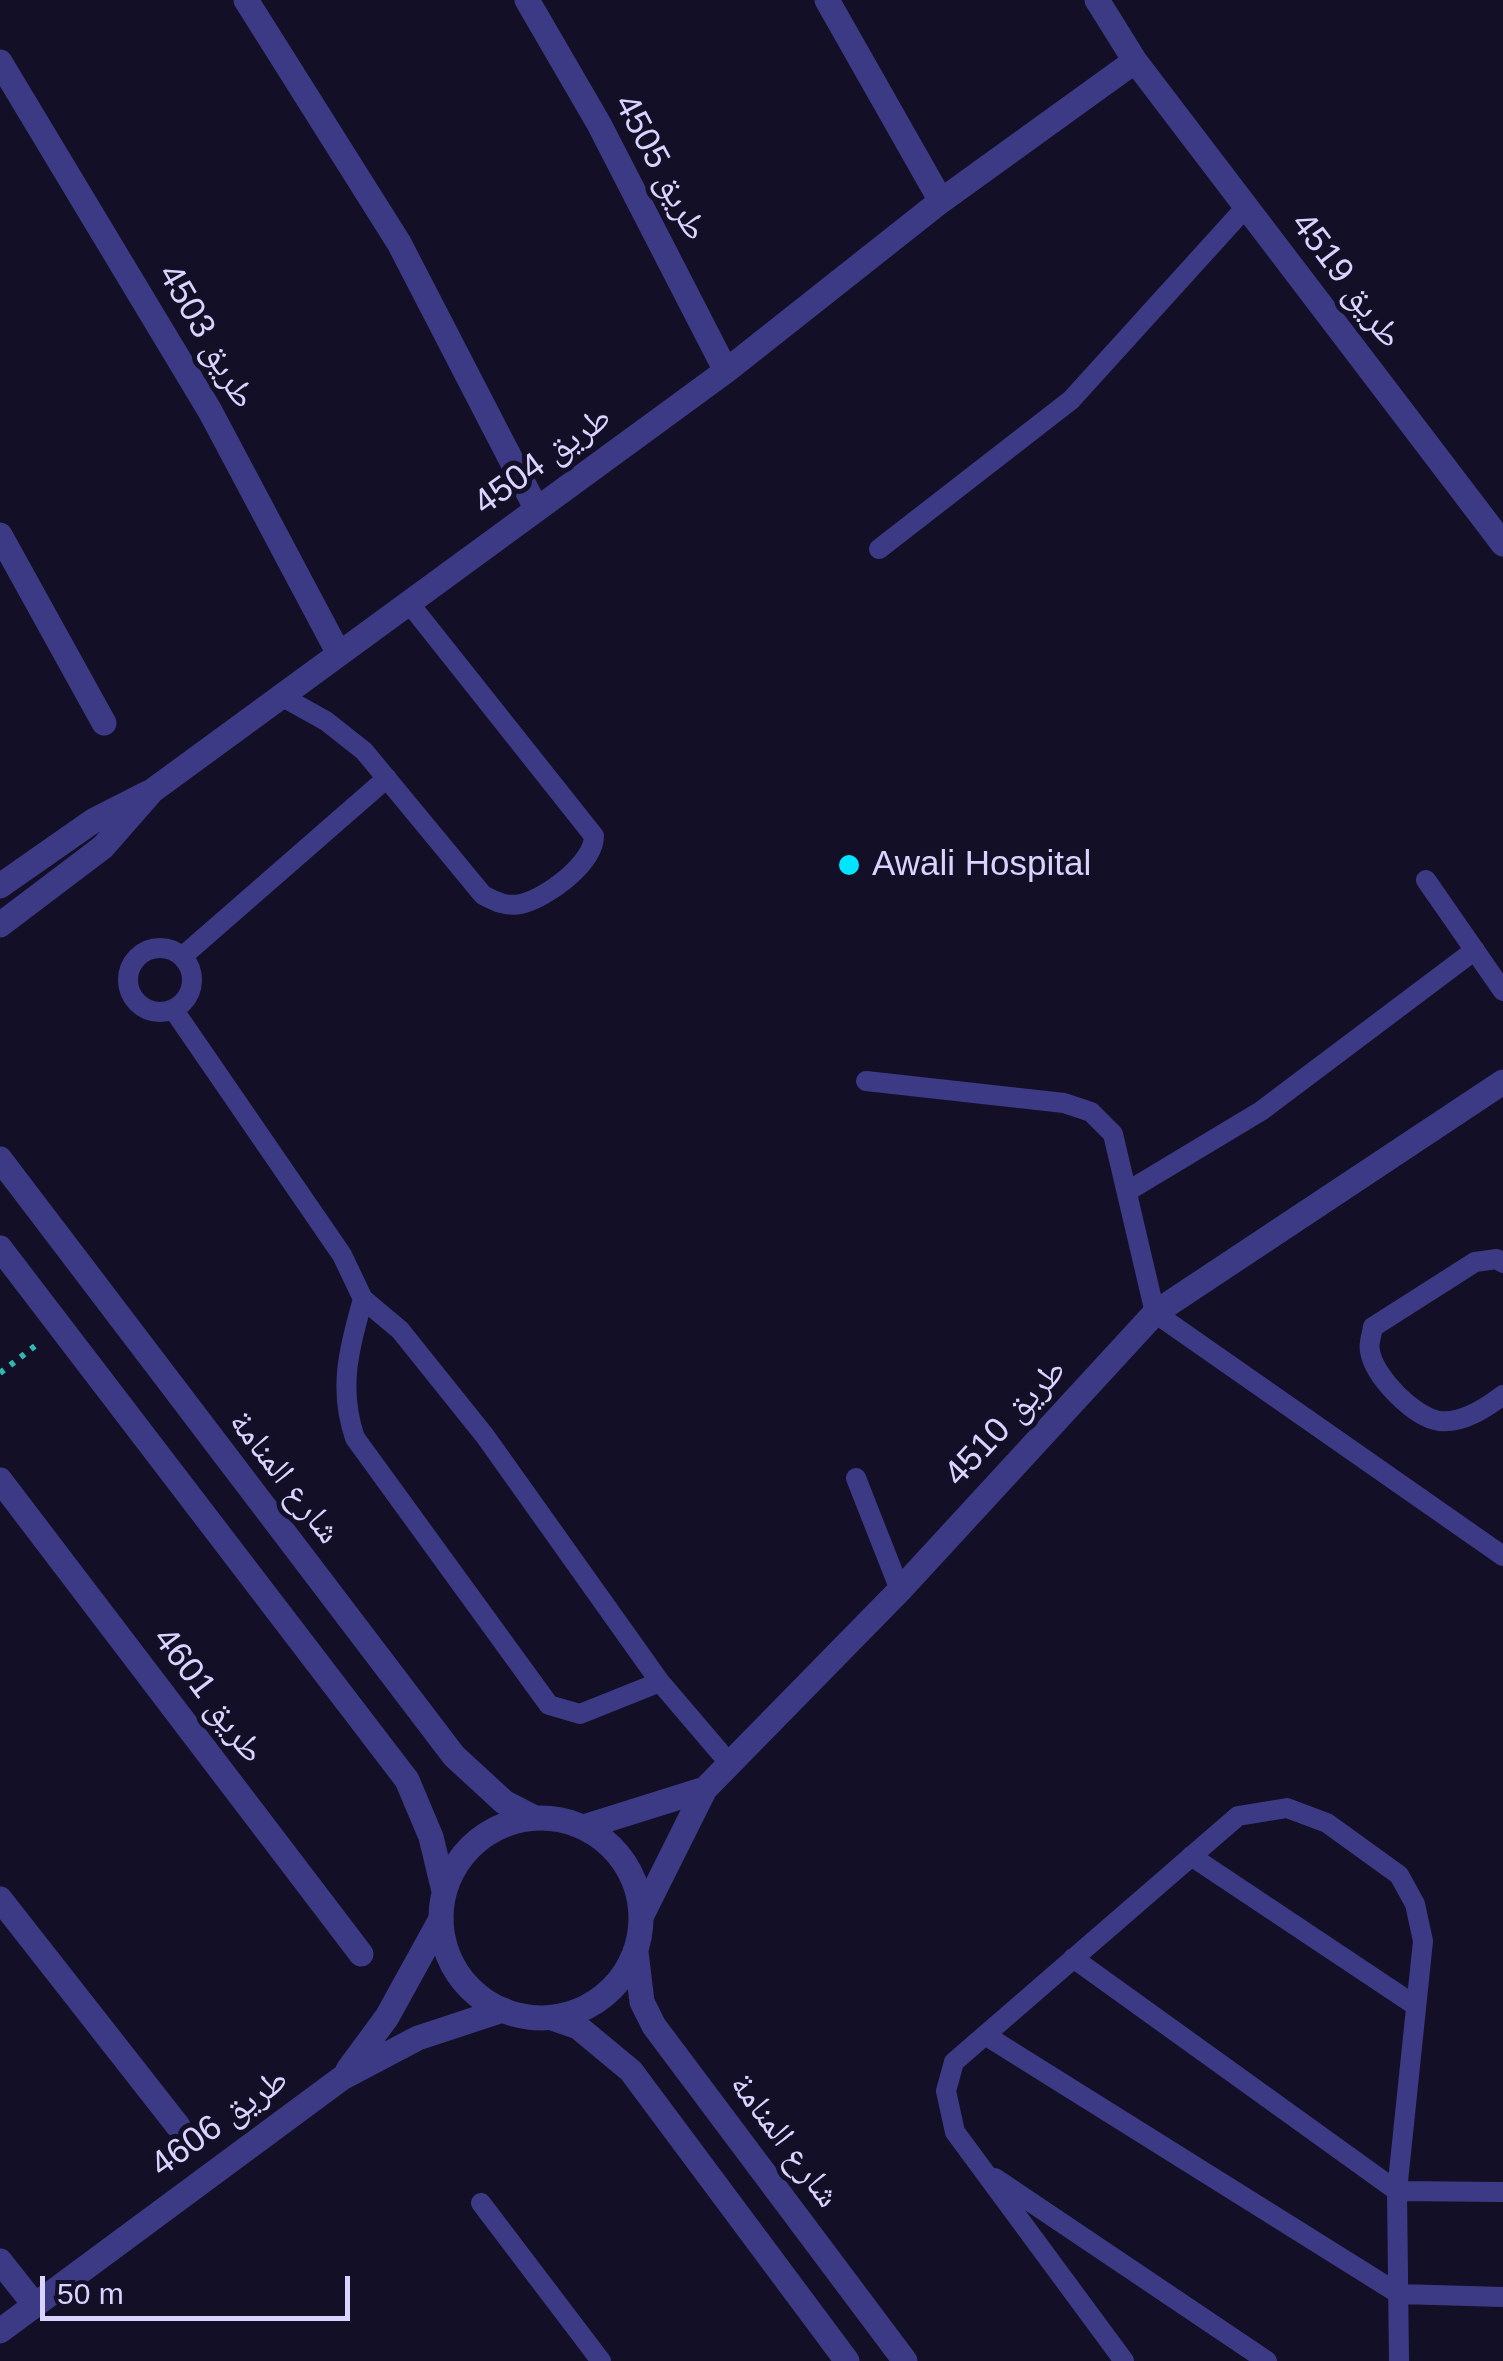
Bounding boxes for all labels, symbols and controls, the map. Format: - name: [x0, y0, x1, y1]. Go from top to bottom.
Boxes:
- street label: طريق 4505: [604, 88, 716, 248]
- street label: طريق 4519: [1281, 205, 1411, 357]
- street label: طريق 4503: [148, 258, 264, 416]
- street label: طريق 4504: [466, 397, 620, 525]
- place label: Awali Hospital: [872, 844, 1091, 886]
- marker: Awali Hospital: [836, 852, 862, 878]
- street label: طريق 4510: [936, 1350, 1076, 1496]
- street label: شارع المنامة: [219, 1403, 349, 1553]
- street label: طريق 4601: [143, 1620, 273, 1772]
- street label: طريق 4606: [143, 2059, 297, 2187]
- street label: شارع المنامة: [720, 2066, 848, 2216]
- scale bar: [45, 2256, 355, 2318]
- text: 50 m: [57, 2277, 124, 2310]

